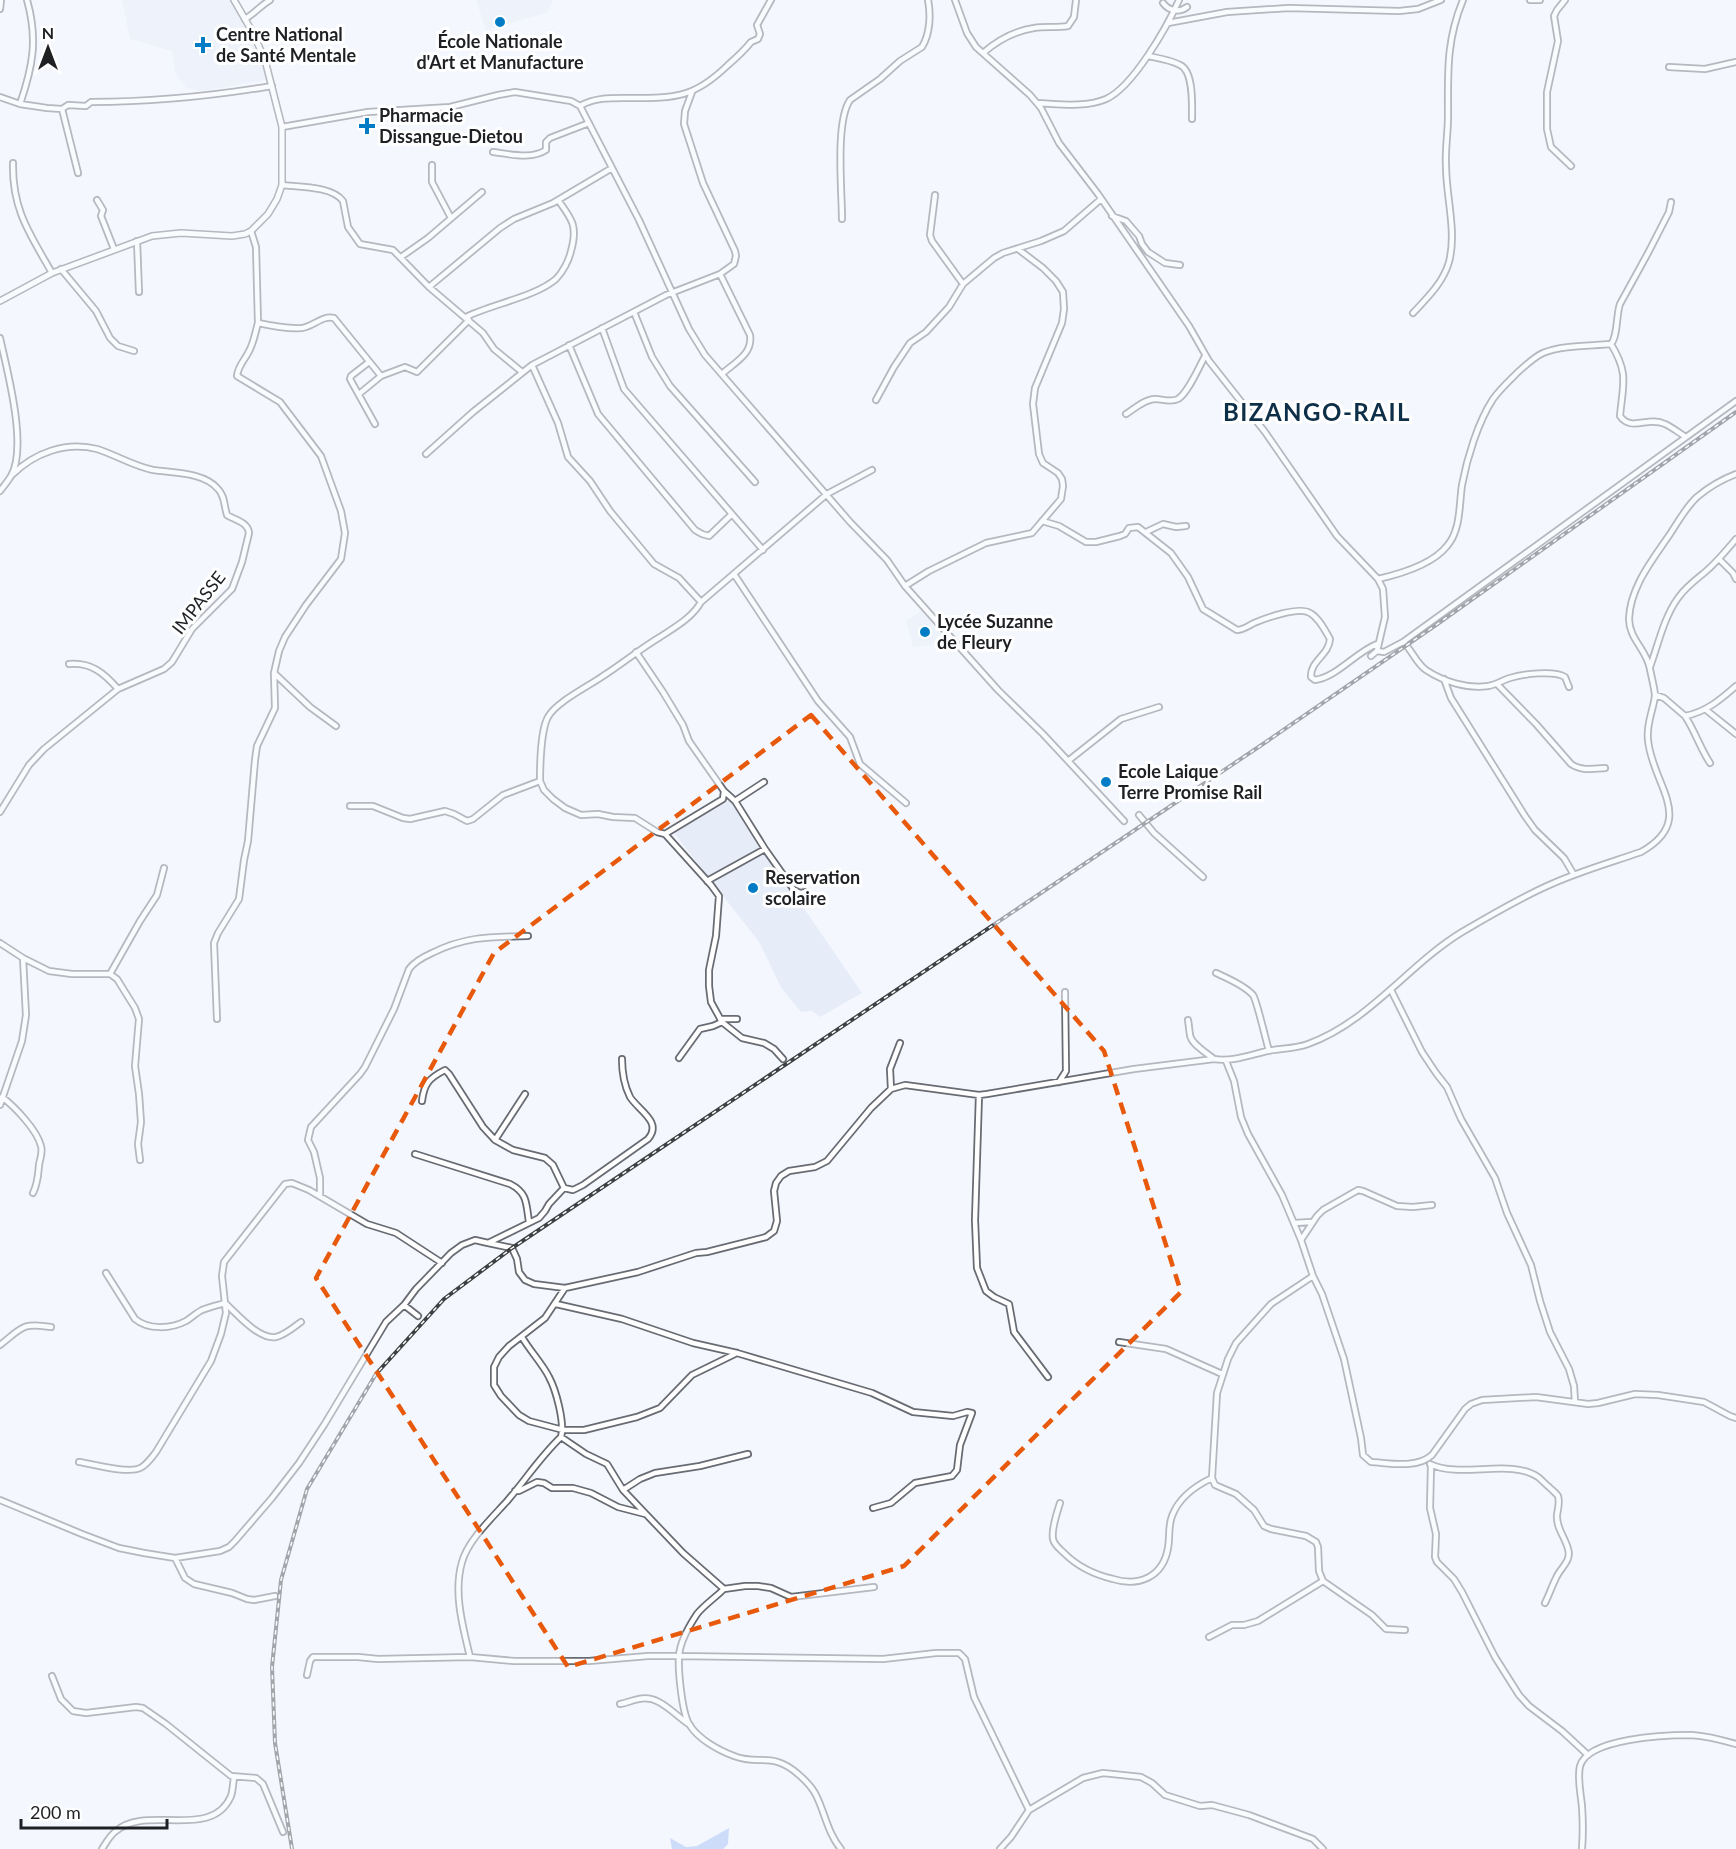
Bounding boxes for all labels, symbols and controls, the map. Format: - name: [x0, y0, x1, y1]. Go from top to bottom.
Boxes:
- marker: École Nationale d'Art et Manufacture: [493, 15, 507, 29]
- north arrow: [18, 18, 78, 78]
- text: N: [42, 23, 54, 42]
- place label: Centre National de Santé Mentale: [216, 23, 356, 66]
- place label: École Nationale d'Art et Manufacture: [416, 30, 584, 73]
- marker: Centre National de Santé Mentale: [194, 36, 212, 54]
- place label: Pharmacie Dissangue-Dietou: [379, 104, 523, 147]
- marker: Pharmacie Dissangue-Dietou: [360, 119, 374, 133]
- district label: BIZANGO-RAIL: [1223, 397, 1411, 426]
- street label: IMPASSE: [167, 567, 230, 638]
- place label: Lycée Suzanne de Fleury: [937, 610, 1054, 653]
- marker: Lycée Suzanne de Fleury: [918, 625, 932, 639]
- place label: Ecole Laique Terre Promise Rail: [1118, 760, 1262, 803]
- marker: Ecole Laique Terre Promise Rail: [1099, 775, 1113, 789]
- place label: Reservation scolaire: [765, 866, 860, 909]
- marker: Reservation scolaire: [746, 881, 760, 895]
- scale bar: [21, 1792, 166, 1830]
- text: 200 m: [30, 1801, 81, 1823]

